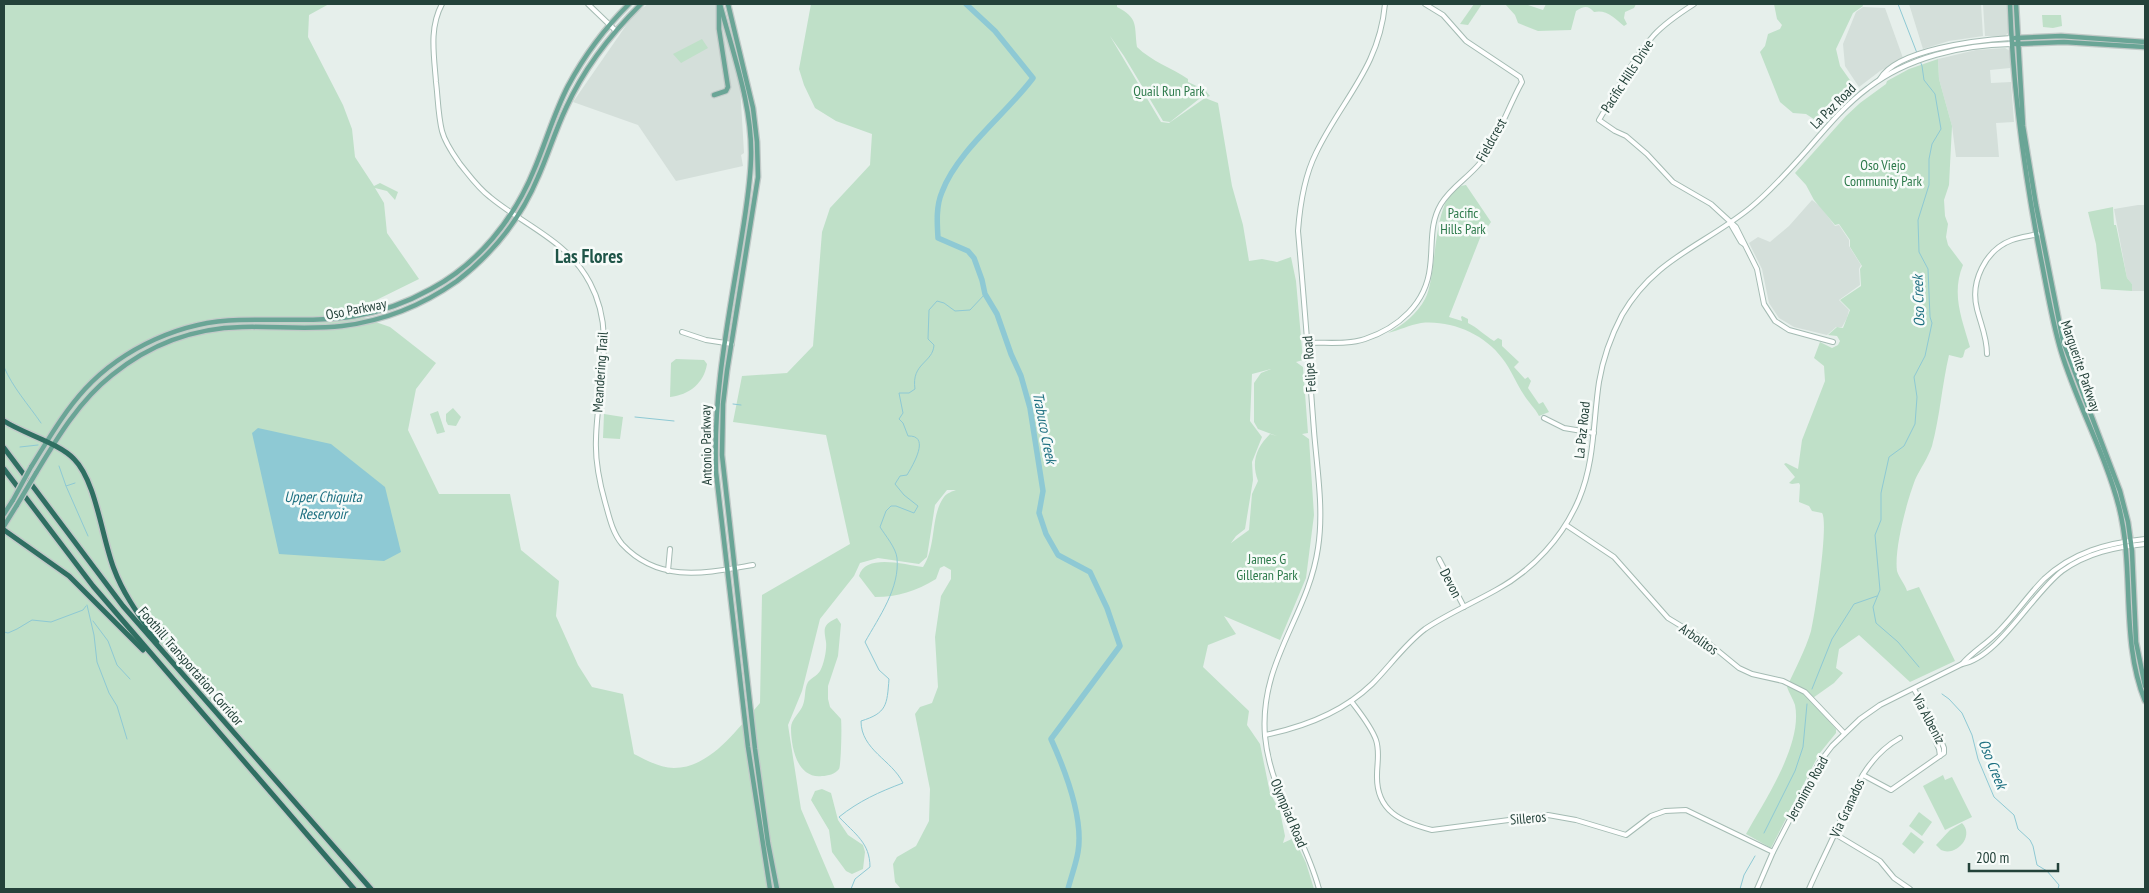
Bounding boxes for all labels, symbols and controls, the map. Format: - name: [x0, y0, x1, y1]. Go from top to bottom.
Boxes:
- street label: Pacific Hills Drive: [1597, 36, 1657, 116]
- street label: La Paz Road: [1806, 79, 1860, 133]
- park label: Quail Run Park: [1133, 82, 1205, 100]
- street label: Fieldcrest: [1472, 115, 1510, 165]
- park label: Oso Viejo Community Park: [1844, 156, 1923, 190]
- park label: Pacific Hills Park: [1440, 204, 1486, 238]
- district label: Las Flores: [555, 244, 623, 268]
- water label: Oso Creek: [1908, 273, 1928, 327]
- street label: Oso Parkway: [324, 294, 389, 324]
- street label: Marguerite Parkway: [2057, 318, 2105, 415]
- street label: Meandering Trail: [588, 330, 612, 413]
- street label: Felipe Road: [1298, 335, 1320, 393]
- water label: Trabuco Creek: [1029, 391, 1062, 467]
- street label: La Paz Road: [1570, 401, 1594, 459]
- street label: Antonio Parkway: [696, 404, 716, 485]
- water label: Upper Chiquita Reservoir: [284, 487, 363, 523]
- park label: James G Gilleran Park: [1236, 550, 1298, 584]
- street label: Devon: [1436, 565, 1466, 601]
- street label: Foothill Transportation Corridor: [134, 603, 248, 729]
- street label: Arbolitos: [1676, 619, 1722, 659]
- street label: Via Albeniz: [1908, 690, 1950, 747]
- water label: Oso Creek: [1974, 736, 2012, 794]
- street label: Jeronimo Road: [1782, 753, 1832, 824]
- street label: Via Granados: [1825, 775, 1869, 841]
- street label: Olympiad Road: [1266, 776, 1312, 850]
- street label: Silleros: [1509, 807, 1547, 829]
- scale bar: [1969, 840, 2058, 872]
- text: 200 m: [1976, 848, 2009, 867]

